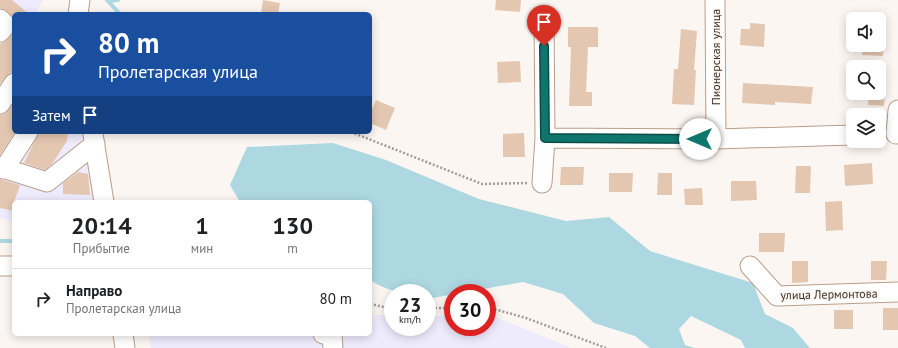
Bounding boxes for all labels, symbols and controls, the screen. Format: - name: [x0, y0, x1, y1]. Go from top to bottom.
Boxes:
- pin: [527, 5, 561, 46]
- street label: Пионерская улица: [708, 9, 723, 105]
- icon: arrive: [533, 11, 555, 33]
- map controls: [846, 12, 886, 148]
- button: sound: [846, 12, 886, 52]
- text: 80 m: [98, 24, 159, 61]
- icon: right: [32, 28, 84, 80]
- text: Пролетарская улица: [98, 60, 258, 83]
- button: search: [846, 60, 886, 100]
- icon: arrive: [79, 104, 101, 126]
- text: Затем: [32, 106, 71, 125]
- button: layers: [846, 108, 886, 148]
- position arrow: [679, 118, 721, 160]
- text: 20:14: [71, 210, 132, 241]
- text: 1: [195, 210, 209, 241]
- text: 130: [272, 210, 313, 241]
- text: Прибытие: [73, 240, 130, 257]
- text: мин: [191, 240, 213, 257]
- text: m: [287, 240, 298, 257]
- text: Направо: [66, 281, 122, 300]
- speed limit sign: 30: [444, 284, 496, 336]
- street label: улица Лермонтова: [780, 286, 878, 302]
- icon: right: [32, 288, 54, 310]
- text: 80 m: [319, 289, 352, 308]
- text: 23: [399, 292, 421, 318]
- text: Пролетарская улица: [66, 300, 182, 317]
- text: km/h: [399, 313, 421, 326]

